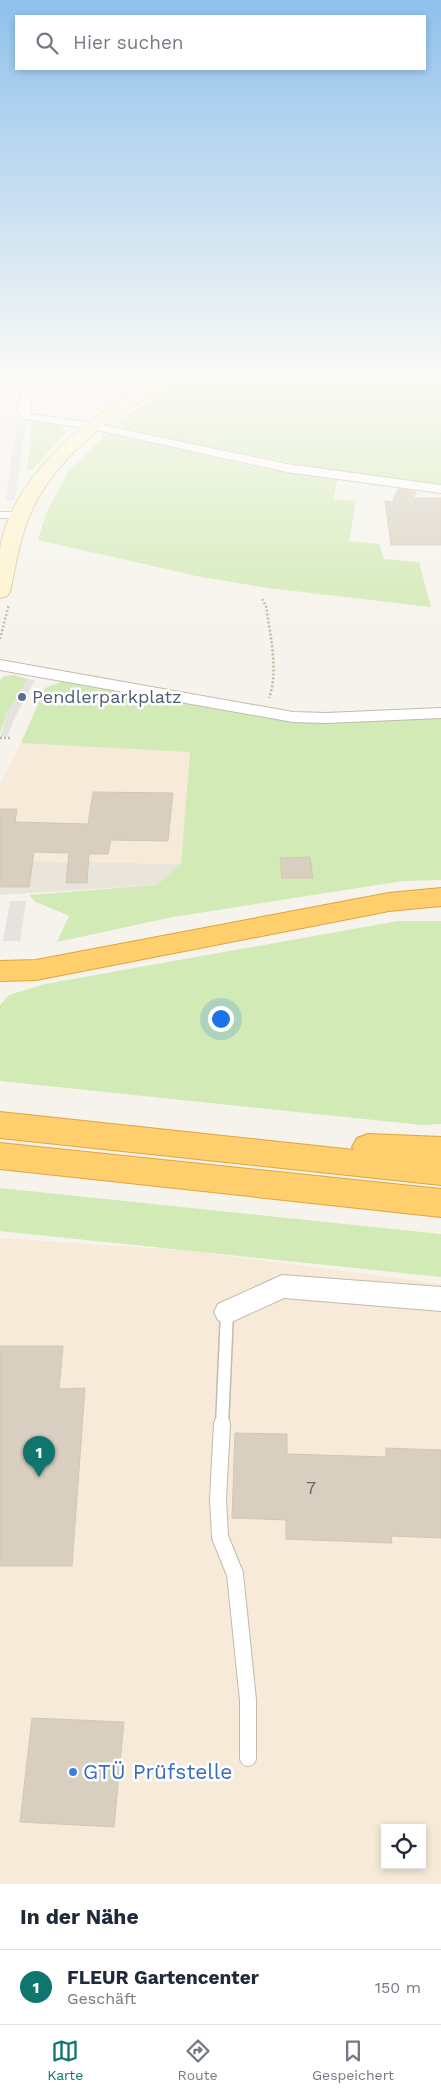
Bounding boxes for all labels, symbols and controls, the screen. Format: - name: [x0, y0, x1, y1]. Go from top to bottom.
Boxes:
- search box: [15, 15, 426, 70]
- icon: search: [33, 29, 61, 57]
- text: Hier suchen: [73, 31, 184, 54]
- place label: Pendlerparkplatz: [32, 686, 182, 707]
- marker: Pendlerparkplatz: [16, 691, 28, 703]
- your location: [208, 1006, 234, 1032]
- pin: 1: [23, 1436, 55, 1477]
- house number: 7: [306, 1477, 316, 1498]
- place label: GTÜ Prüfstelle: [83, 1759, 232, 1784]
- marker: GTÜ Prüfstelle: [67, 1766, 79, 1778]
- map controls: [381, 1824, 426, 1869]
- button: locate: [381, 1824, 426, 1869]
- text: In der Nähe: [20, 1904, 139, 1929]
- text: FLEUR Gartencenter: [67, 1966, 259, 1989]
- text: 1: [33, 1978, 39, 1997]
- text: 150 m: [375, 1978, 421, 1997]
- text: Geschäft: [67, 1989, 136, 2008]
- tab: Karte: [47, 2037, 83, 2083]
- tab: Route: [178, 2037, 218, 2083]
- tab: Gespeichert: [312, 2037, 394, 2083]

